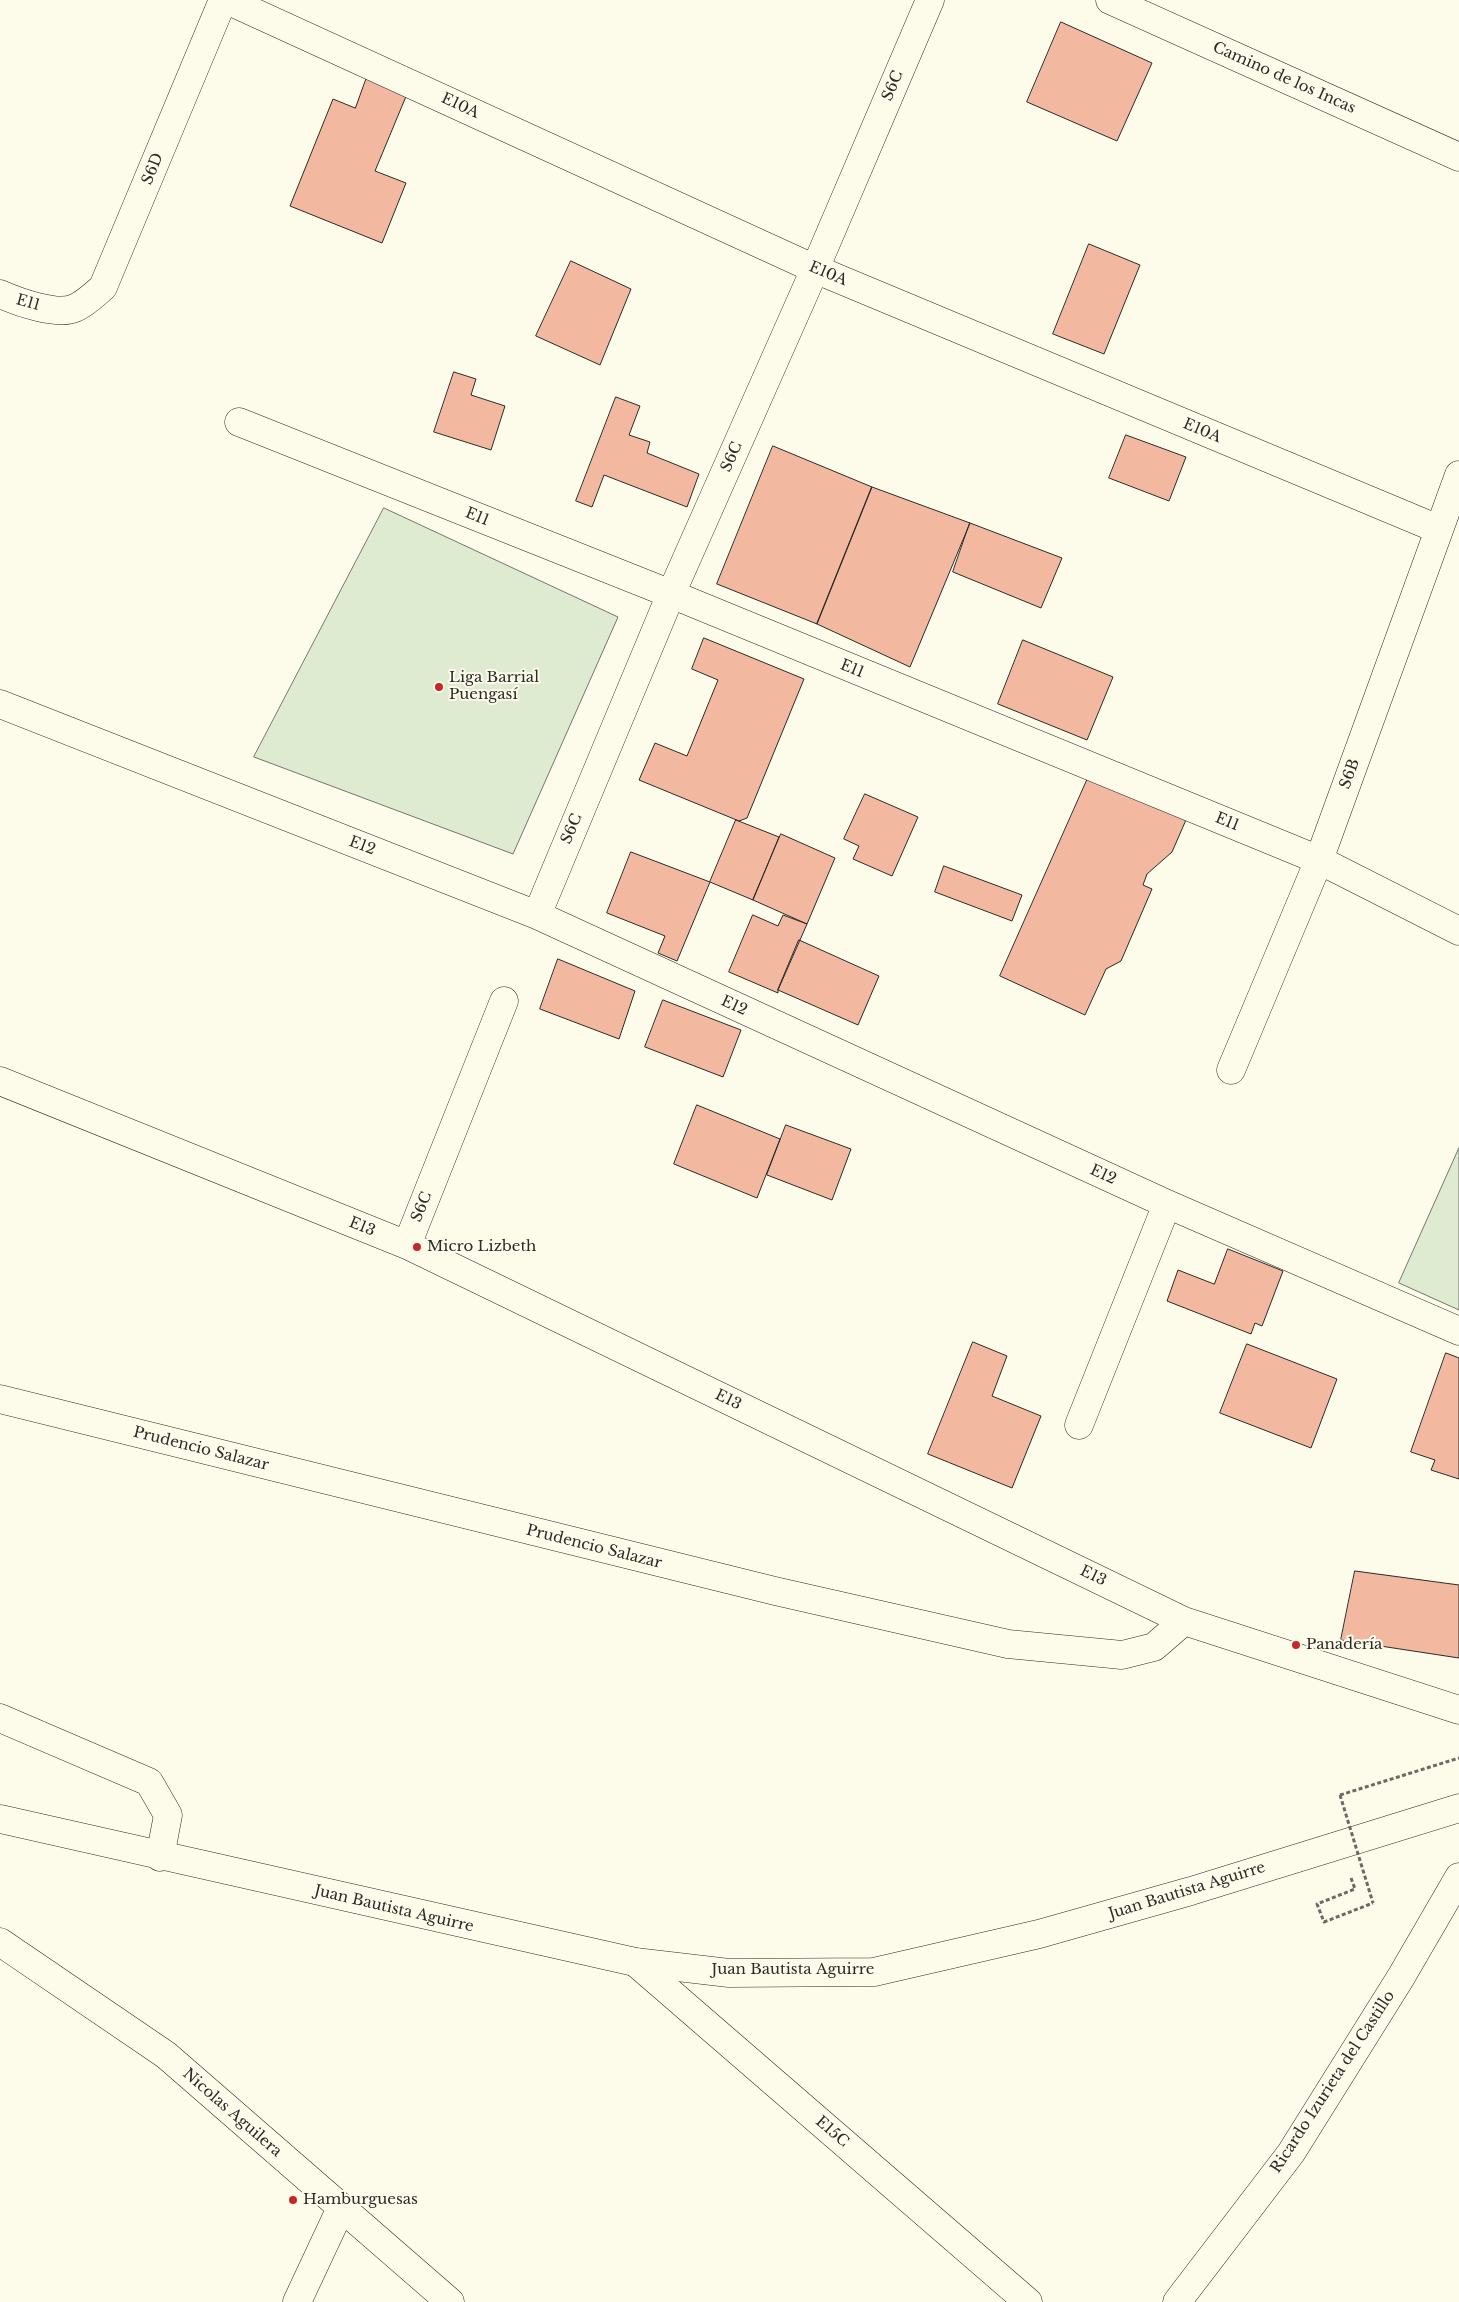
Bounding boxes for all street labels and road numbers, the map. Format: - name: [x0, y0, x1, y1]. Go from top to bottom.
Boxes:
- street label: Camino de los Incas: [1210, 38, 1358, 118]
- street label: S6C: [879, 68, 907, 104]
- street label: E10A: [438, 89, 482, 123]
- street label: S6D: [139, 151, 167, 187]
- street label: E10A: [806, 258, 850, 290]
- street label: E11: [14, 291, 42, 315]
- street label: E10A: [1180, 415, 1224, 447]
- street label: S6C: [717, 439, 747, 475]
- street label: E11: [462, 504, 492, 530]
- street label: E11: [837, 656, 867, 682]
- street label: S6B: [1336, 756, 1364, 792]
- street label: E11: [1212, 809, 1242, 835]
- street label: S6C: [558, 811, 586, 847]
- street label: E12: [346, 833, 378, 859]
- street label: E12: [718, 992, 750, 1020]
- street label: E12: [1087, 1161, 1119, 1189]
- street label: S6C: [408, 1189, 436, 1225]
- street label: E13: [346, 1214, 378, 1240]
- street label: E13: [712, 1386, 744, 1414]
- street label: Prudencio Salazar: [131, 1423, 271, 1475]
- street label: Prudencio Salazar: [524, 1521, 664, 1573]
- street label: E13: [1077, 1562, 1109, 1590]
- street label: Juan Bautista Aguirre: [1107, 1859, 1267, 1923]
- street label: Juan Bautista Aguirre: [313, 1882, 475, 1936]
- street label: Juan Bautista Aguirre: [712, 1961, 874, 1979]
- street label: Ricardo Izurieta del Castillo: [1267, 1987, 1399, 2177]
- street label: Nicolas Aguilera: [179, 2065, 285, 2161]
- street label: E15C: [812, 2113, 852, 2151]

